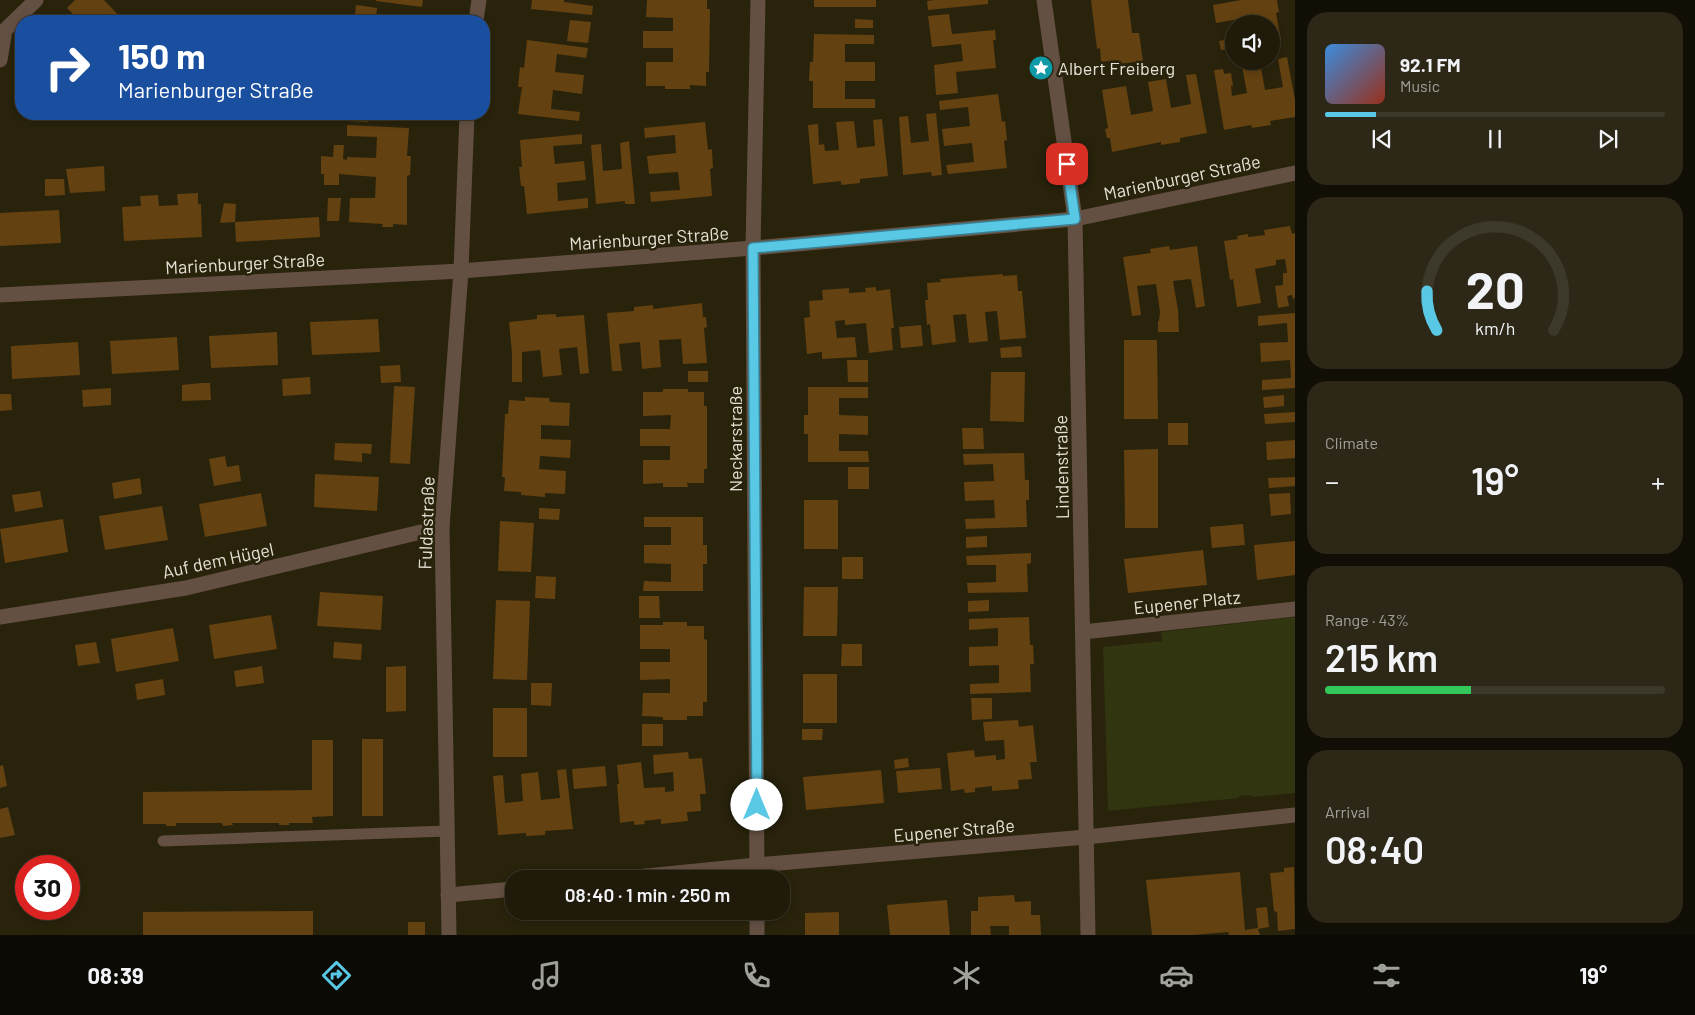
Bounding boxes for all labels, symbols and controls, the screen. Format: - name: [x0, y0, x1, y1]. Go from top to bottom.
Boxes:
- map controls: [1225, 15, 1280, 70]
- button: sound: [1225, 15, 1280, 70]
- text: 150 m: [118, 34, 205, 76]
- icon: right: [35, 35, 100, 100]
- text: 92.1 FM: [1400, 53, 1461, 76]
- place icon: Albert Freiberg: [1028, 55, 1054, 81]
- place label: Albert Freiberg: [1058, 57, 1175, 79]
- text: Marienburger Straße: [118, 76, 314, 102]
- text: Music: [1400, 76, 1440, 95]
- icon: previous: [1368, 125, 1396, 153]
- icon: pause: [1481, 125, 1509, 153]
- icon: next: [1594, 125, 1622, 153]
- pin: [1046, 143, 1088, 185]
- icon: arrive: [1053, 150, 1081, 178]
- street label: Marienburger Straße: [1101, 150, 1263, 204]
- street label: Marienburger Straße: [568, 221, 730, 255]
- street label: Marienburger Straße: [164, 248, 326, 278]
- text: 20: [1466, 257, 1524, 319]
- text: km/h: [1475, 317, 1515, 339]
- street label: Neckarstraße: [724, 386, 746, 492]
- street label: Lindenstraße: [1049, 415, 1073, 519]
- text: Climate: [1325, 433, 1378, 452]
- text: 19°: [1471, 457, 1519, 503]
- text: −: [1325, 464, 1339, 498]
- text: +: [1651, 464, 1665, 498]
- street label: Fuldastraße: [413, 476, 439, 570]
- street label: Auf dem Hügel: [160, 537, 276, 583]
- street label: Eupener Platz: [1132, 585, 1242, 619]
- text: Range · 43%: [1325, 610, 1409, 629]
- text: 215 km: [1325, 634, 1438, 680]
- position arrow: [730, 778, 782, 830]
- text: Arrival: [1325, 802, 1370, 821]
- street label: Eupener Straße: [892, 814, 1016, 846]
- text: 08:40: [1325, 826, 1424, 872]
- speed limit sign: 30: [15, 855, 80, 920]
- text: 08:40 · 1 min · 250 m: [565, 883, 730, 906]
- icon: directions: [319, 958, 354, 993]
- icon: music: [529, 958, 564, 993]
- icon: phone: [739, 958, 774, 993]
- icon: climate: [949, 958, 984, 993]
- icon: car: [1159, 958, 1194, 993]
- icon: filters: [1369, 958, 1404, 993]
- text: 08:39: [88, 962, 144, 988]
- text: 19°: [1580, 962, 1607, 988]

